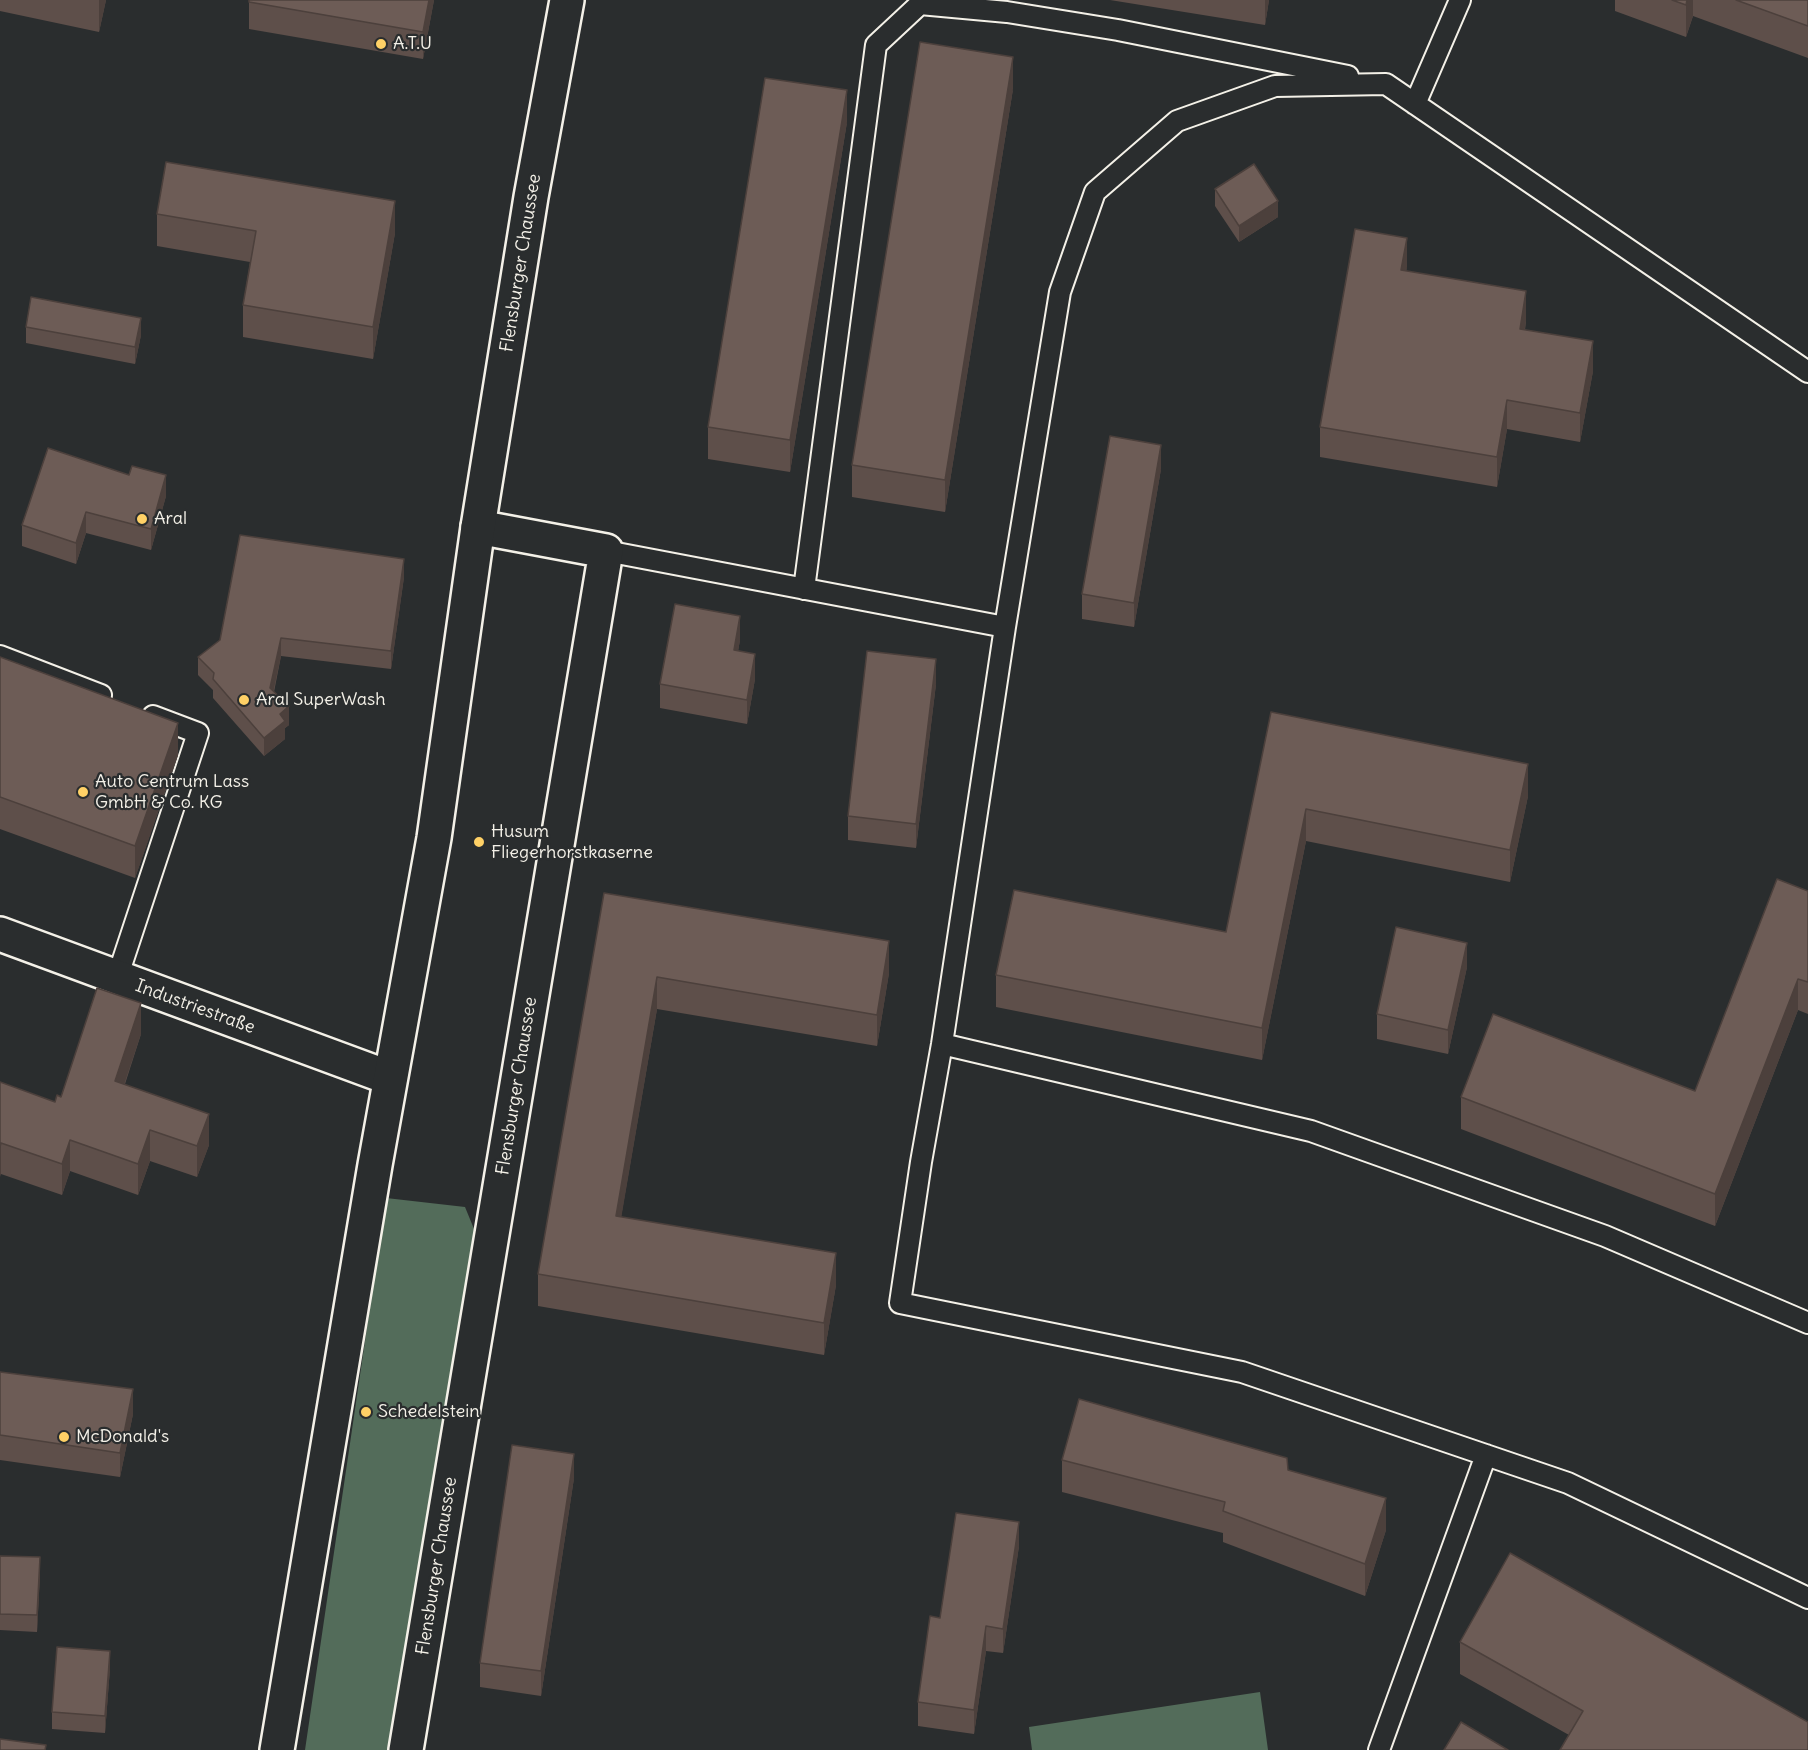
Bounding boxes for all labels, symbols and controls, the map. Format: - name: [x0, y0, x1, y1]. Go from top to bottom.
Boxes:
- place label: A.T.U: [393, 33, 432, 55]
- marker: A.T.U: [374, 37, 388, 51]
- street label: Flensburger Chaussee: [496, 172, 546, 354]
- place label: Aral: [154, 508, 187, 530]
- marker: Aral: [135, 512, 149, 526]
- place label: Aral SuperWash: [256, 689, 386, 711]
- marker: Aral SuperWash: [237, 693, 251, 707]
- place label: Auto Centrum Lass GmbH & Co. KG: [95, 771, 249, 814]
- marker: Auto Centrum Lass GmbH & Co. KG: [76, 785, 90, 799]
- place label: Husum Fliegerhorstkaserne: [491, 821, 653, 864]
- marker: Husum Fliegerhorstkaserne: [472, 835, 486, 849]
- street label: Industriestraße: [132, 975, 258, 1039]
- street label: Flensburger Chaussee: [492, 995, 542, 1177]
- place label: Schedelstein: [378, 1401, 480, 1423]
- marker: Schedelstein: [359, 1405, 373, 1419]
- place label: McDonald's: [76, 1426, 169, 1448]
- marker: McDonald's: [57, 1430, 71, 1444]
- street label: Flensburger Chaussee: [412, 1475, 462, 1657]

